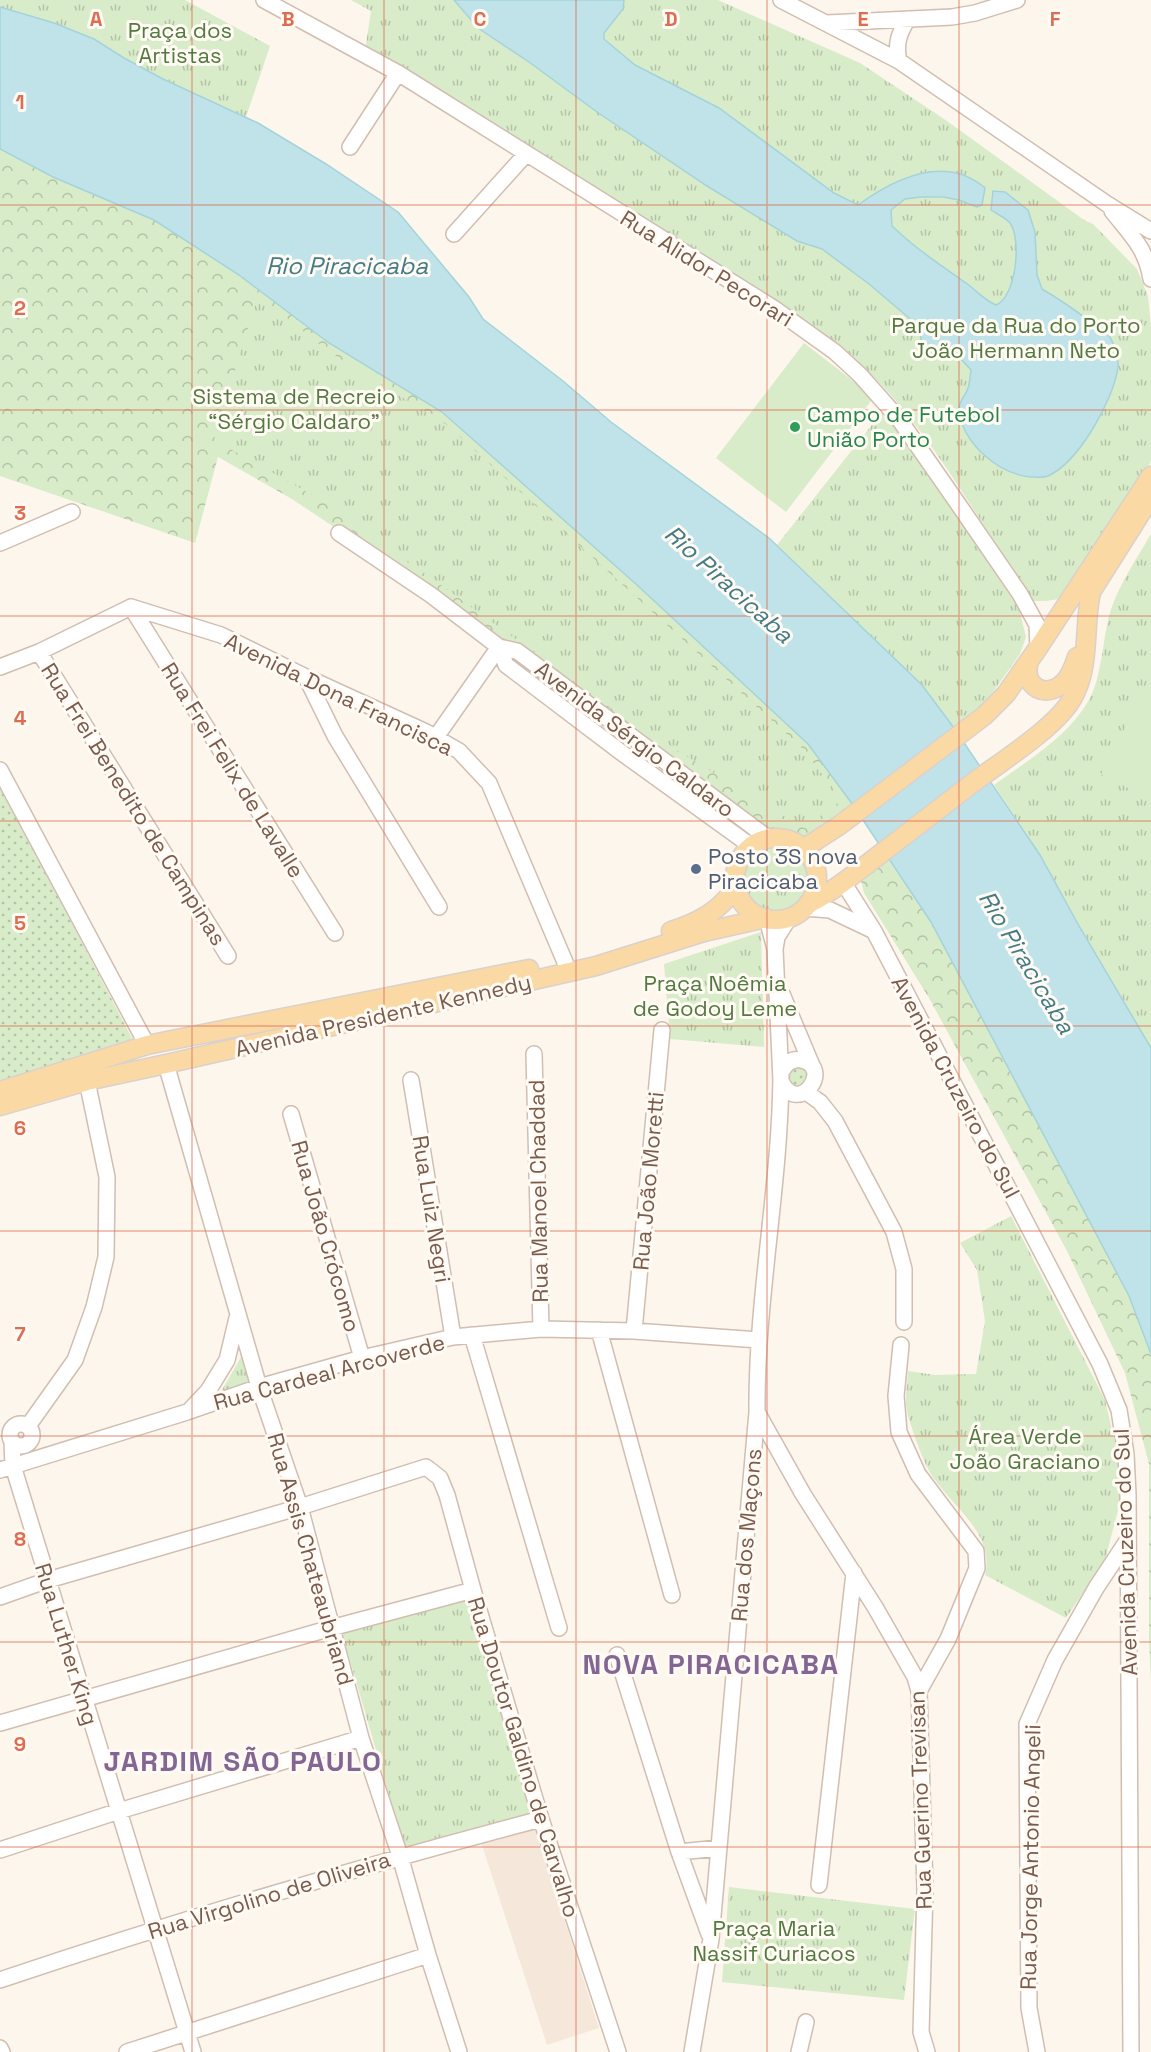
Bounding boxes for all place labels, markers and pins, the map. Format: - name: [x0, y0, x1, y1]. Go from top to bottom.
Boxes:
- place label: Campo de Futebol União Porto: [807, 400, 1000, 453]
- marker: Campo de Futebol União Porto: [788, 420, 802, 434]
- place label: Posto 3S nova Piracicaba: [708, 842, 858, 895]
- marker: Posto 3S nova Piracicaba: [689, 862, 703, 876]

